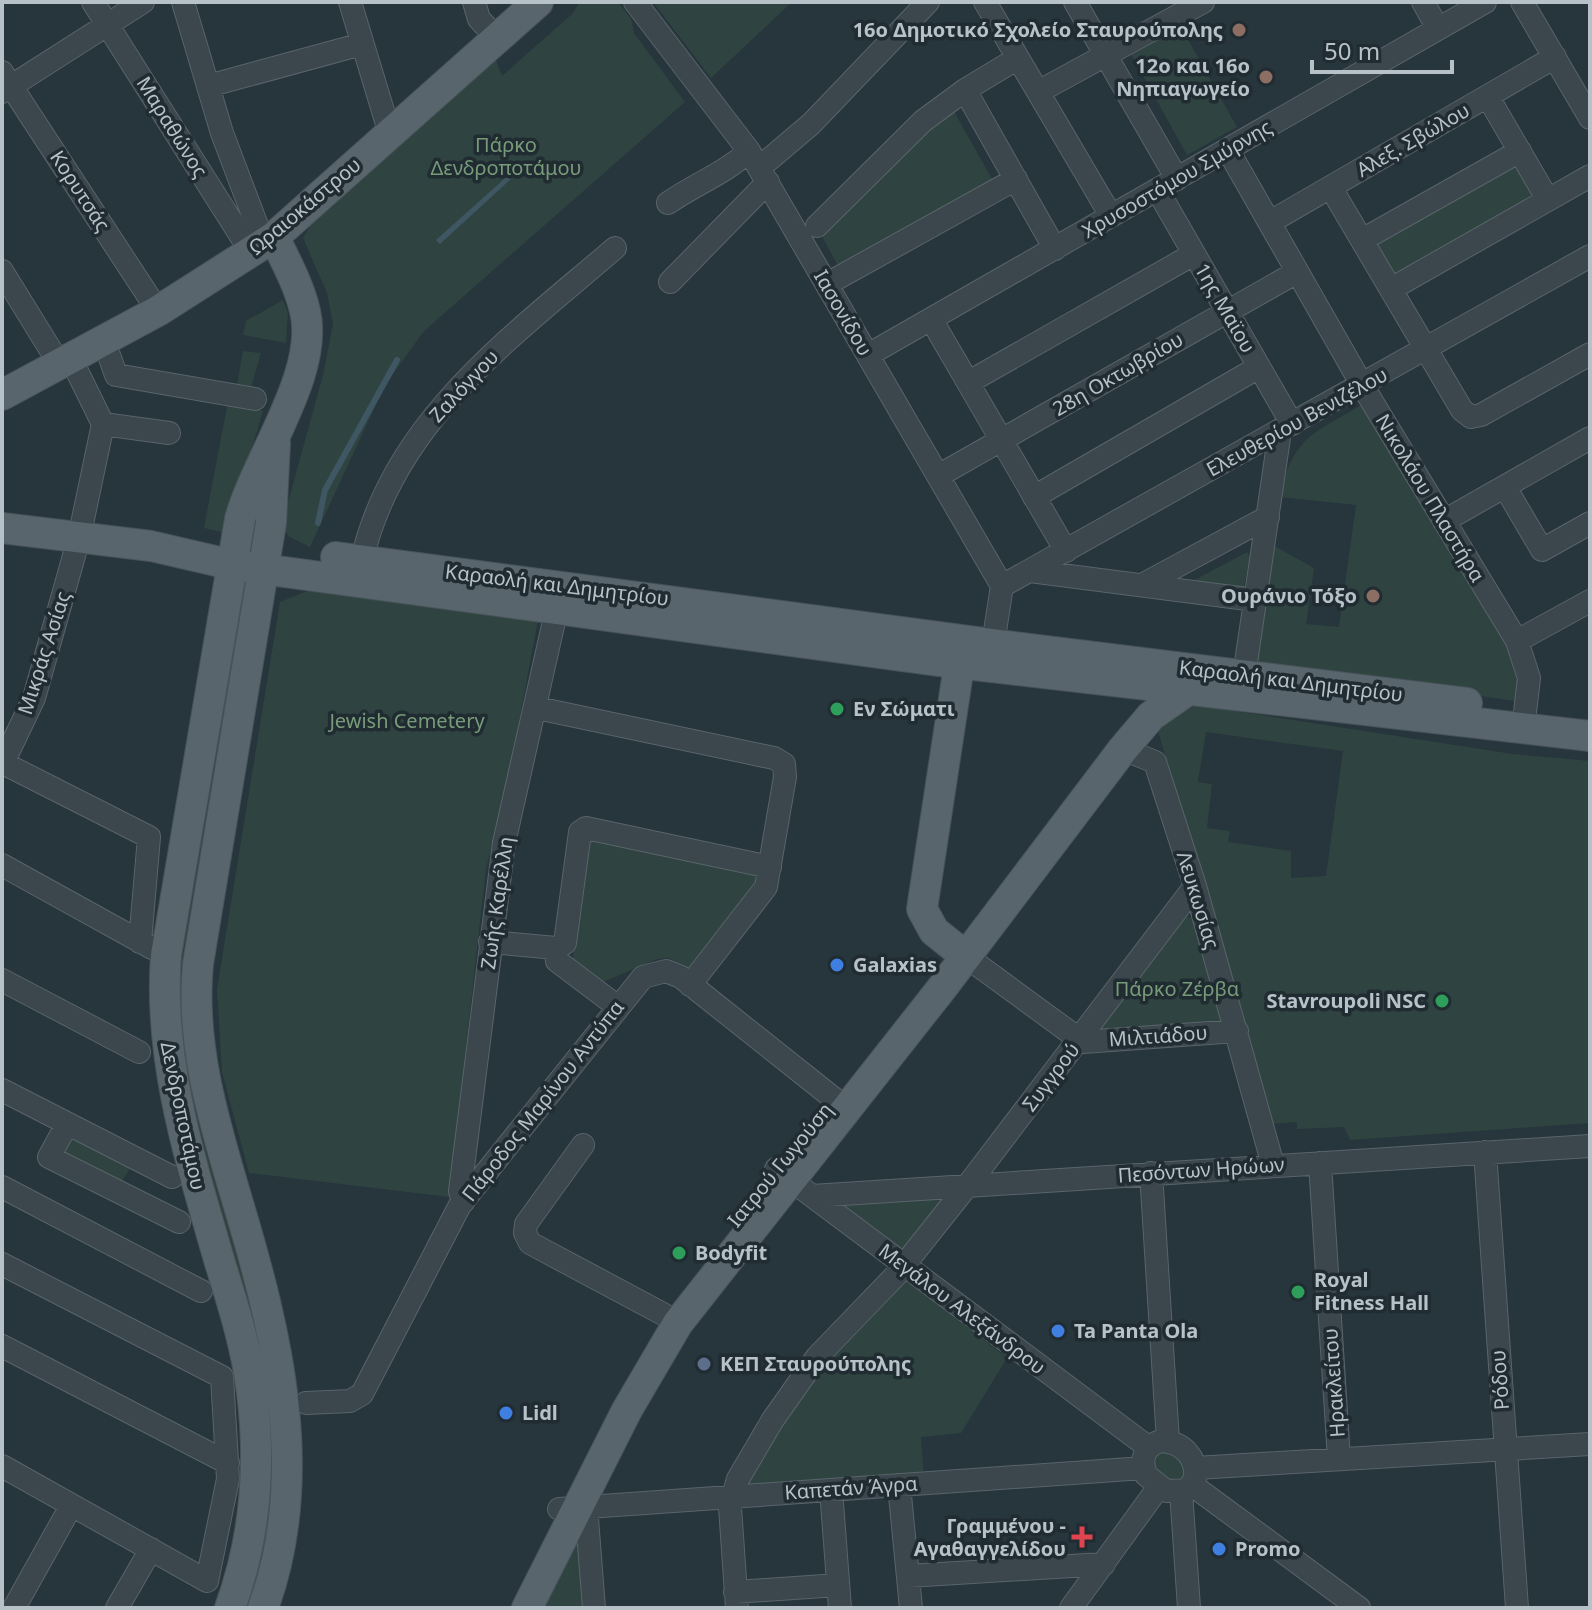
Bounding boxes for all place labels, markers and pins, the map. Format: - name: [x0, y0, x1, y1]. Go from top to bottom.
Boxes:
- place label: 16ο Δημοτικό Σχολείο Σταυρούπολης: [853, 16, 1223, 43]
- marker: 16ο Δημοτικό Σχολείο Σταυρούπολης: [1230, 21, 1248, 39]
- place label: 12ο και 16ο Νηπιαγωγείο: [1116, 52, 1250, 102]
- marker: 12ο και 16ο Νηπιαγωγείο: [1257, 68, 1275, 86]
- place label: Ουράνιο Τόξο: [1221, 582, 1357, 609]
- marker: Ουράνιο Τόξο: [1364, 587, 1382, 605]
- place label: Εν Σώματι: [853, 695, 955, 722]
- marker: Εν Σώματι: [828, 700, 846, 718]
- place label: Galaxias: [853, 951, 937, 978]
- marker: Galaxias: [828, 956, 846, 974]
- place label: Stavroupoli NSC: [1266, 987, 1426, 1014]
- marker: Stavroupoli NSC: [1433, 992, 1451, 1010]
- place label: Bodyfit: [695, 1239, 768, 1266]
- marker: Bodyfit: [670, 1244, 688, 1262]
- place label: Royal Fitness Hall: [1314, 1266, 1429, 1316]
- marker: Royal Fitness Hall: [1289, 1283, 1307, 1301]
- place label: Ta Panta Ola: [1074, 1317, 1198, 1344]
- marker: Ta Panta Ola: [1049, 1322, 1067, 1340]
- place label: ΚΕΠ Σταυρούπολης: [720, 1350, 911, 1377]
- marker: ΚΕΠ Σταυρούπολης: [695, 1355, 713, 1373]
- place label: Lidl: [522, 1399, 558, 1426]
- marker: Lidl: [497, 1404, 515, 1422]
- place label: Γραμμένου - Αγαθαγγελίδου: [914, 1512, 1066, 1562]
- marker: Γραμμένου - Αγαθαγγελίδου: [1073, 1528, 1091, 1546]
- place label: Promo: [1235, 1535, 1300, 1562]
- marker: Promo: [1210, 1540, 1228, 1558]

